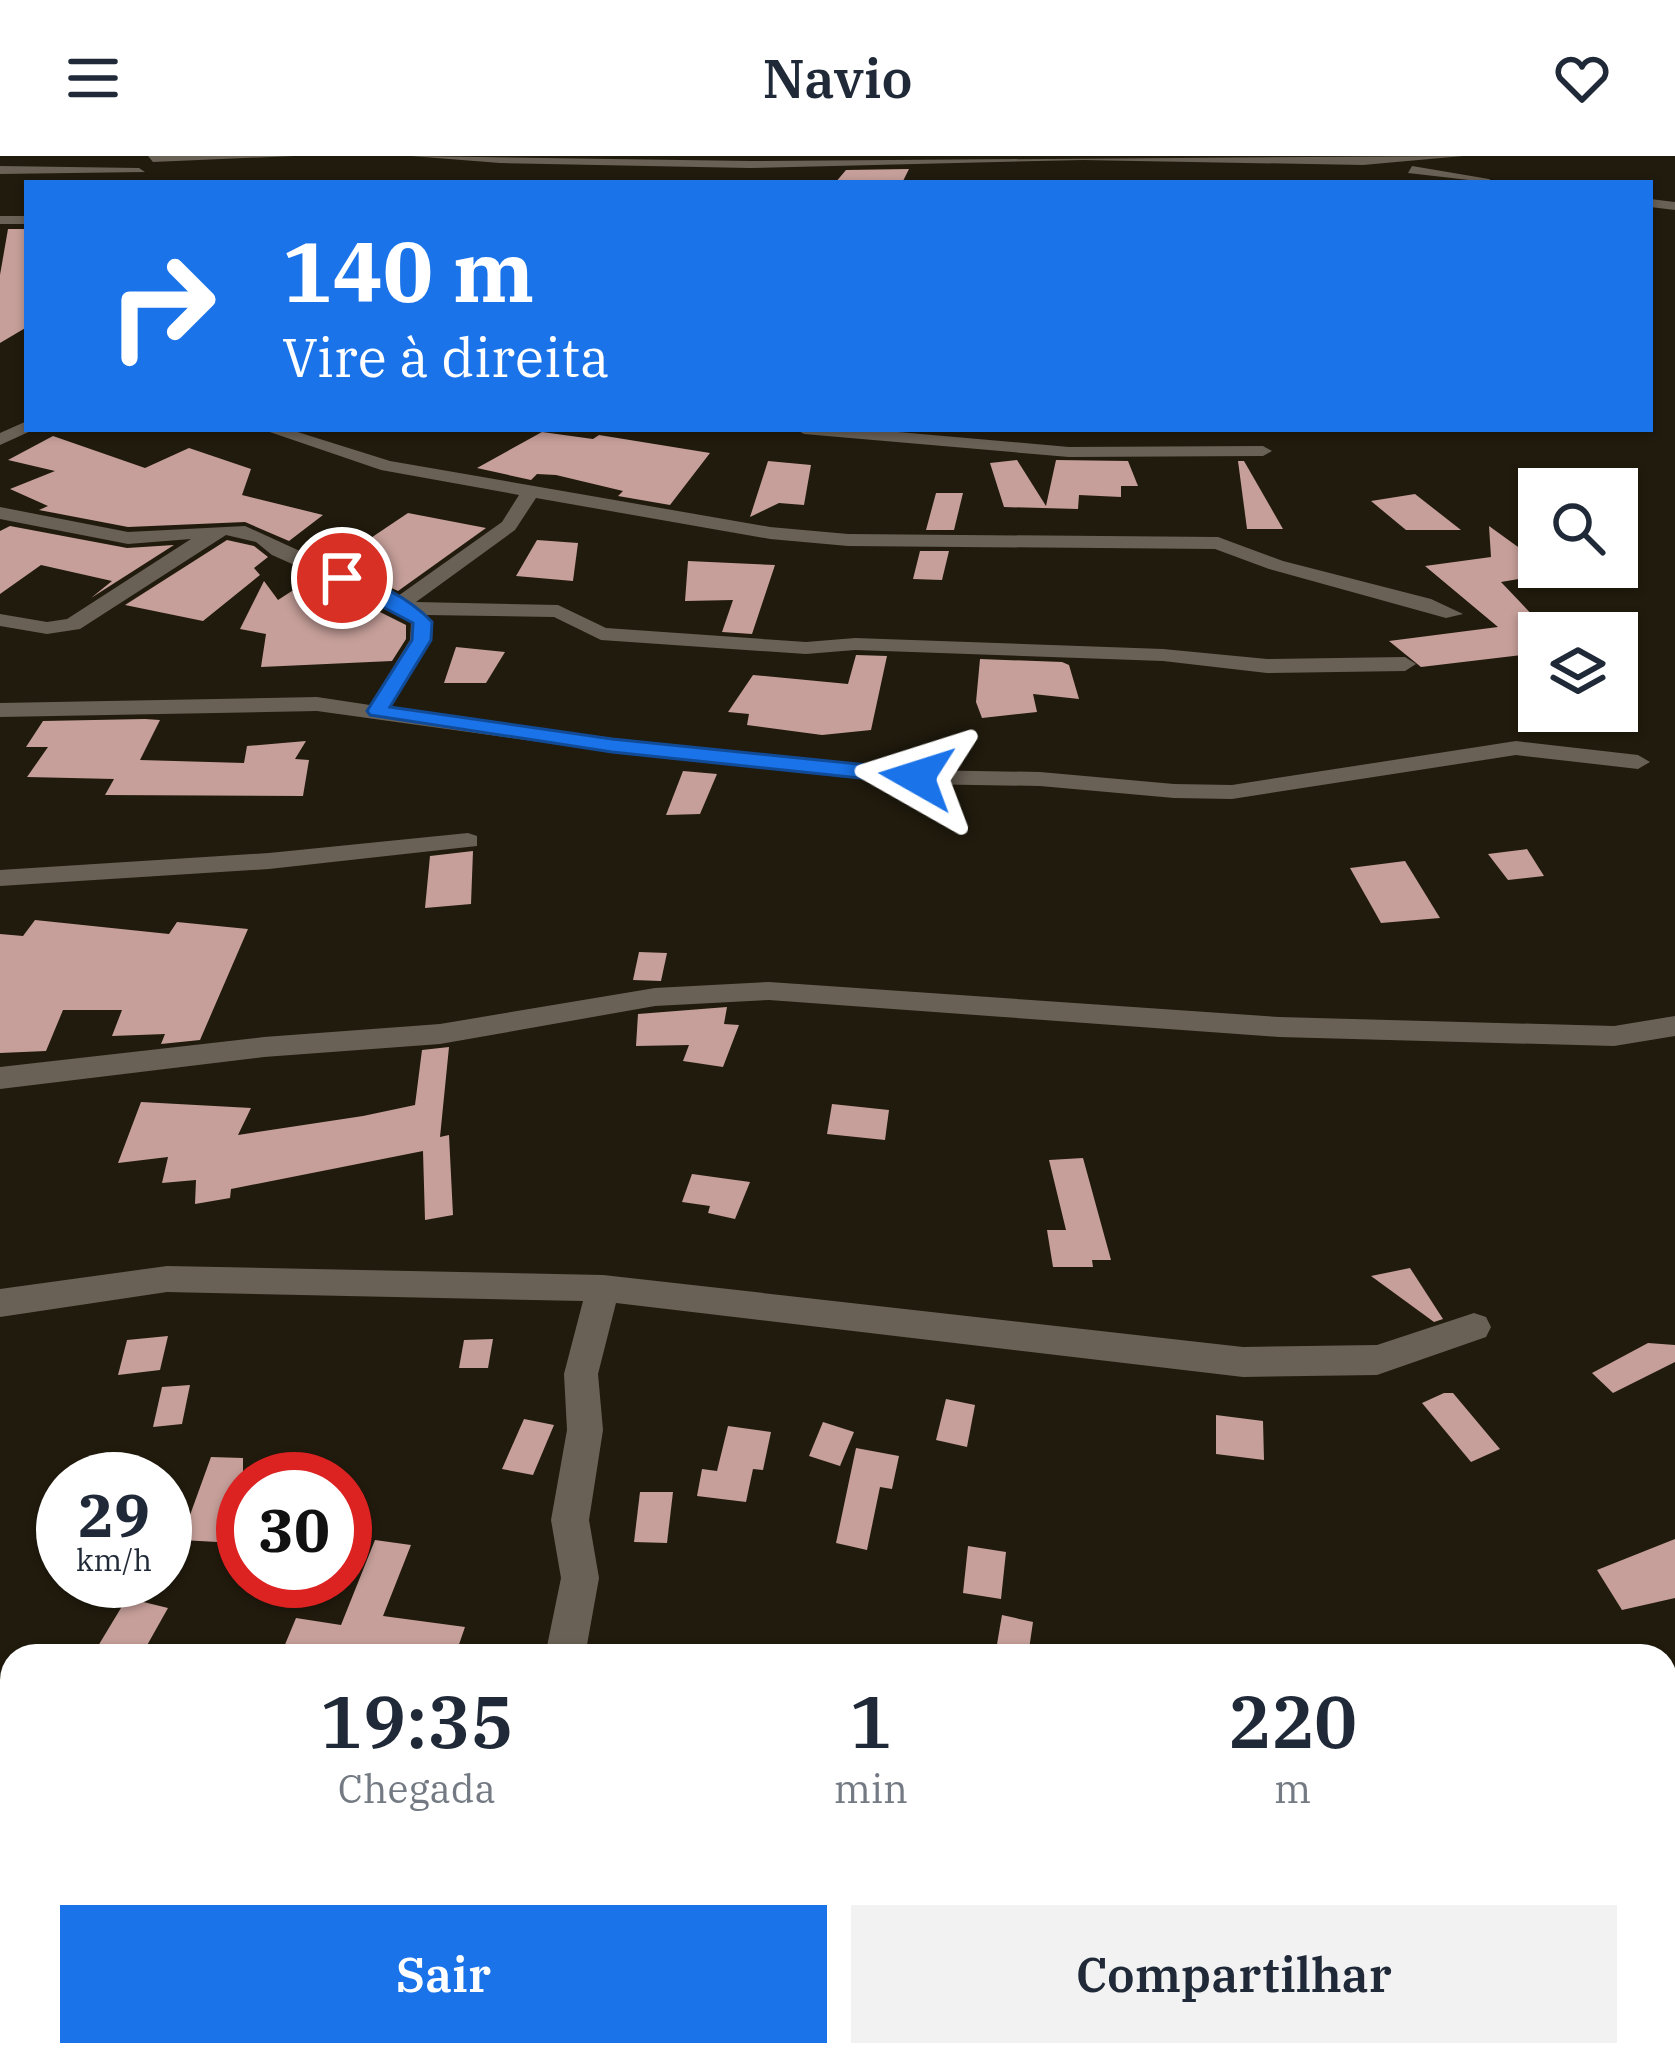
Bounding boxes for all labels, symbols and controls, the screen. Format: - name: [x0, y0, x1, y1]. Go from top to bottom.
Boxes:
- text: Navio: [762, 43, 913, 113]
- icon: menu: [60, 45, 126, 111]
- icon: heart: [1549, 45, 1615, 111]
- text: 140 m: [282, 216, 534, 325]
- icon: right: [84, 228, 240, 384]
- text: Vire à direita: [282, 322, 609, 392]
- map controls: [1518, 468, 1638, 732]
- button: search: [1518, 468, 1638, 588]
- pin: [291, 527, 393, 629]
- icon: arrive: [309, 545, 375, 611]
- button: layers: [1518, 612, 1638, 732]
- position arrow: [854, 714, 980, 840]
- speed limit sign: 30: [216, 1452, 372, 1608]
- text: 29: [78, 1475, 150, 1554]
- text: km/h: [76, 1540, 152, 1579]
- text: 19:35: [320, 1674, 514, 1768]
- text: 1: [849, 1674, 892, 1768]
- text: 220: [1228, 1674, 1357, 1768]
- text: Chegada: [338, 1763, 496, 1814]
- text: min: [834, 1763, 908, 1814]
- text: m: [1274, 1763, 1311, 1814]
- button: Sair: [60, 1905, 827, 2043]
- button: Compartilhar: [851, 1905, 1617, 2043]

